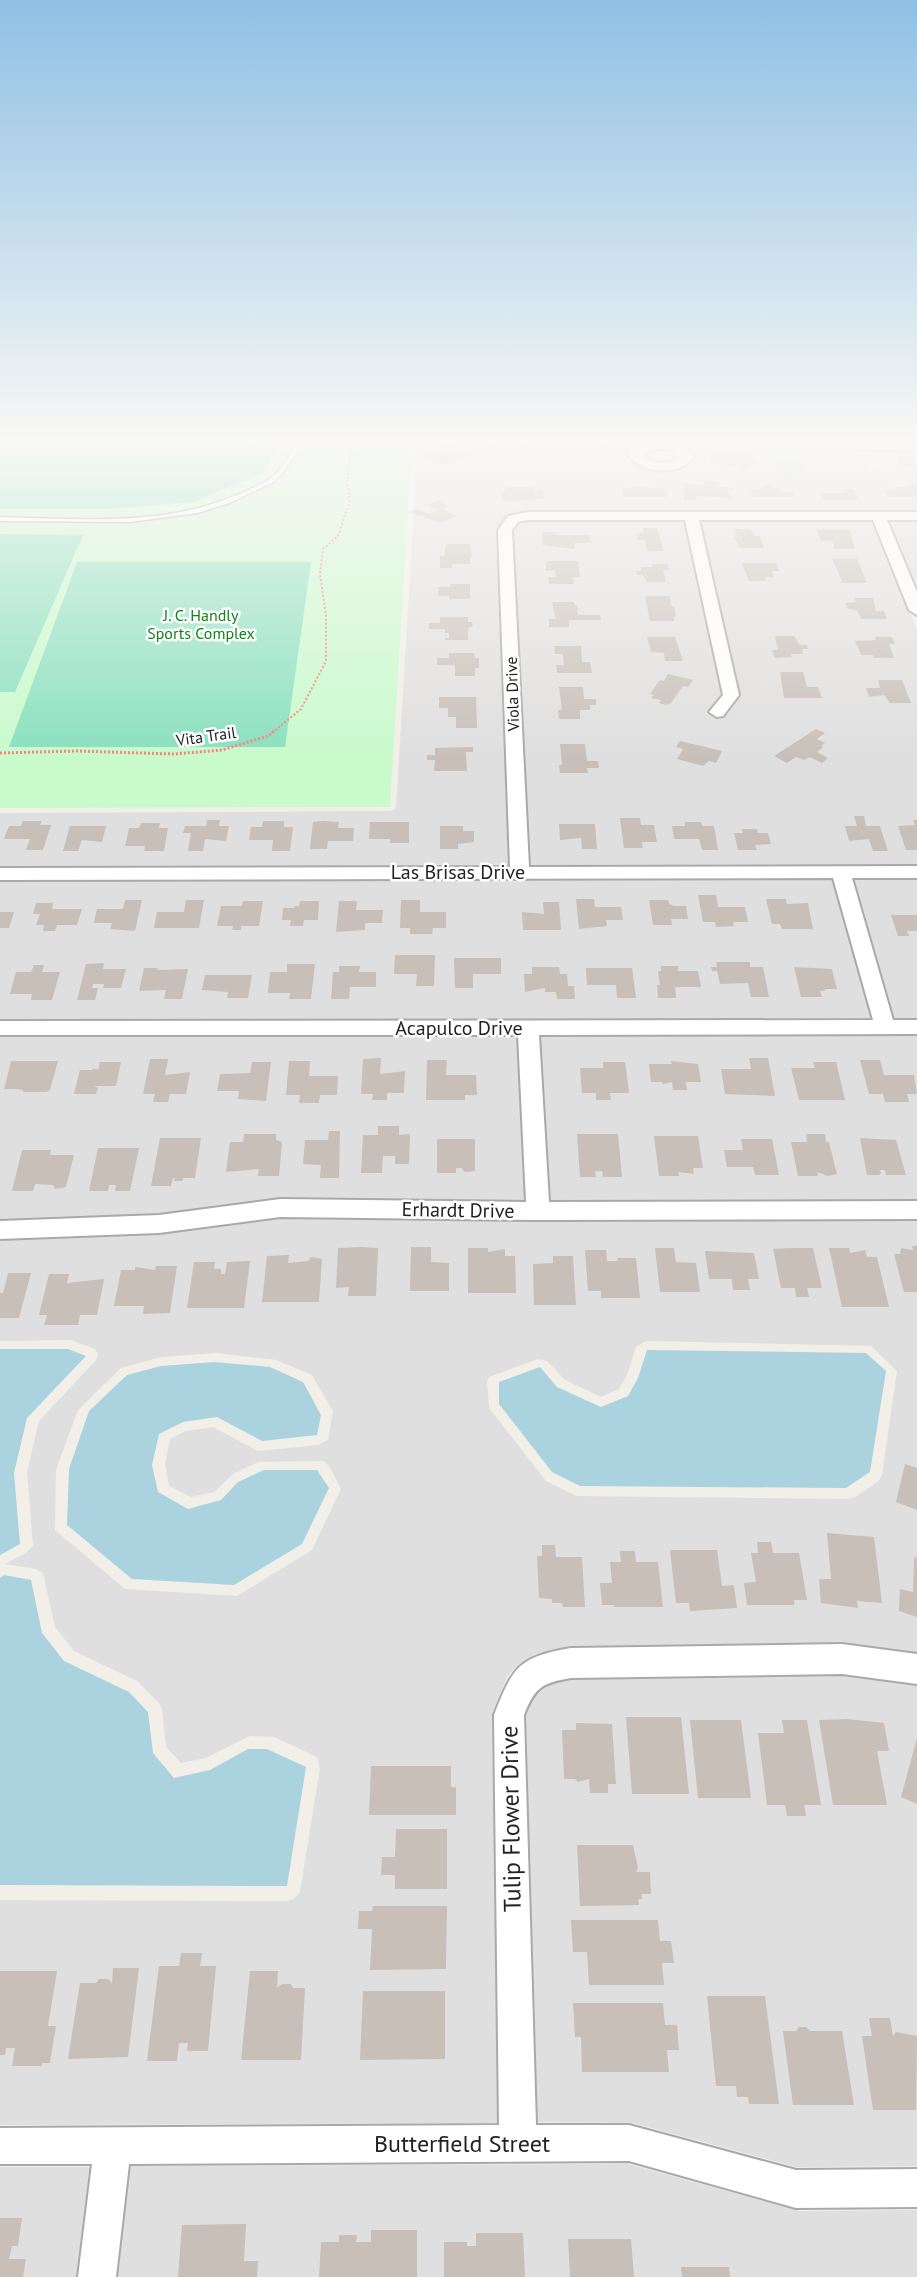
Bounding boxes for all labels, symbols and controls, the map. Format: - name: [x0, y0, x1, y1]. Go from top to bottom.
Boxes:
- park label: J. C. Handly Sports Complex: [147, 605, 255, 643]
- street label: Viola Drive: [501, 656, 523, 733]
- street label: Vita Trail: [174, 722, 237, 750]
- street label: Las Brisas Drive: [391, 859, 525, 885]
- street label: Acapulco Drive: [395, 1015, 523, 1041]
- street label: Erhardt Drive: [401, 1196, 515, 1224]
- street label: Tulip Flower Drive: [493, 1725, 528, 1913]
- street label: Butterfield Street: [374, 2128, 550, 2159]

